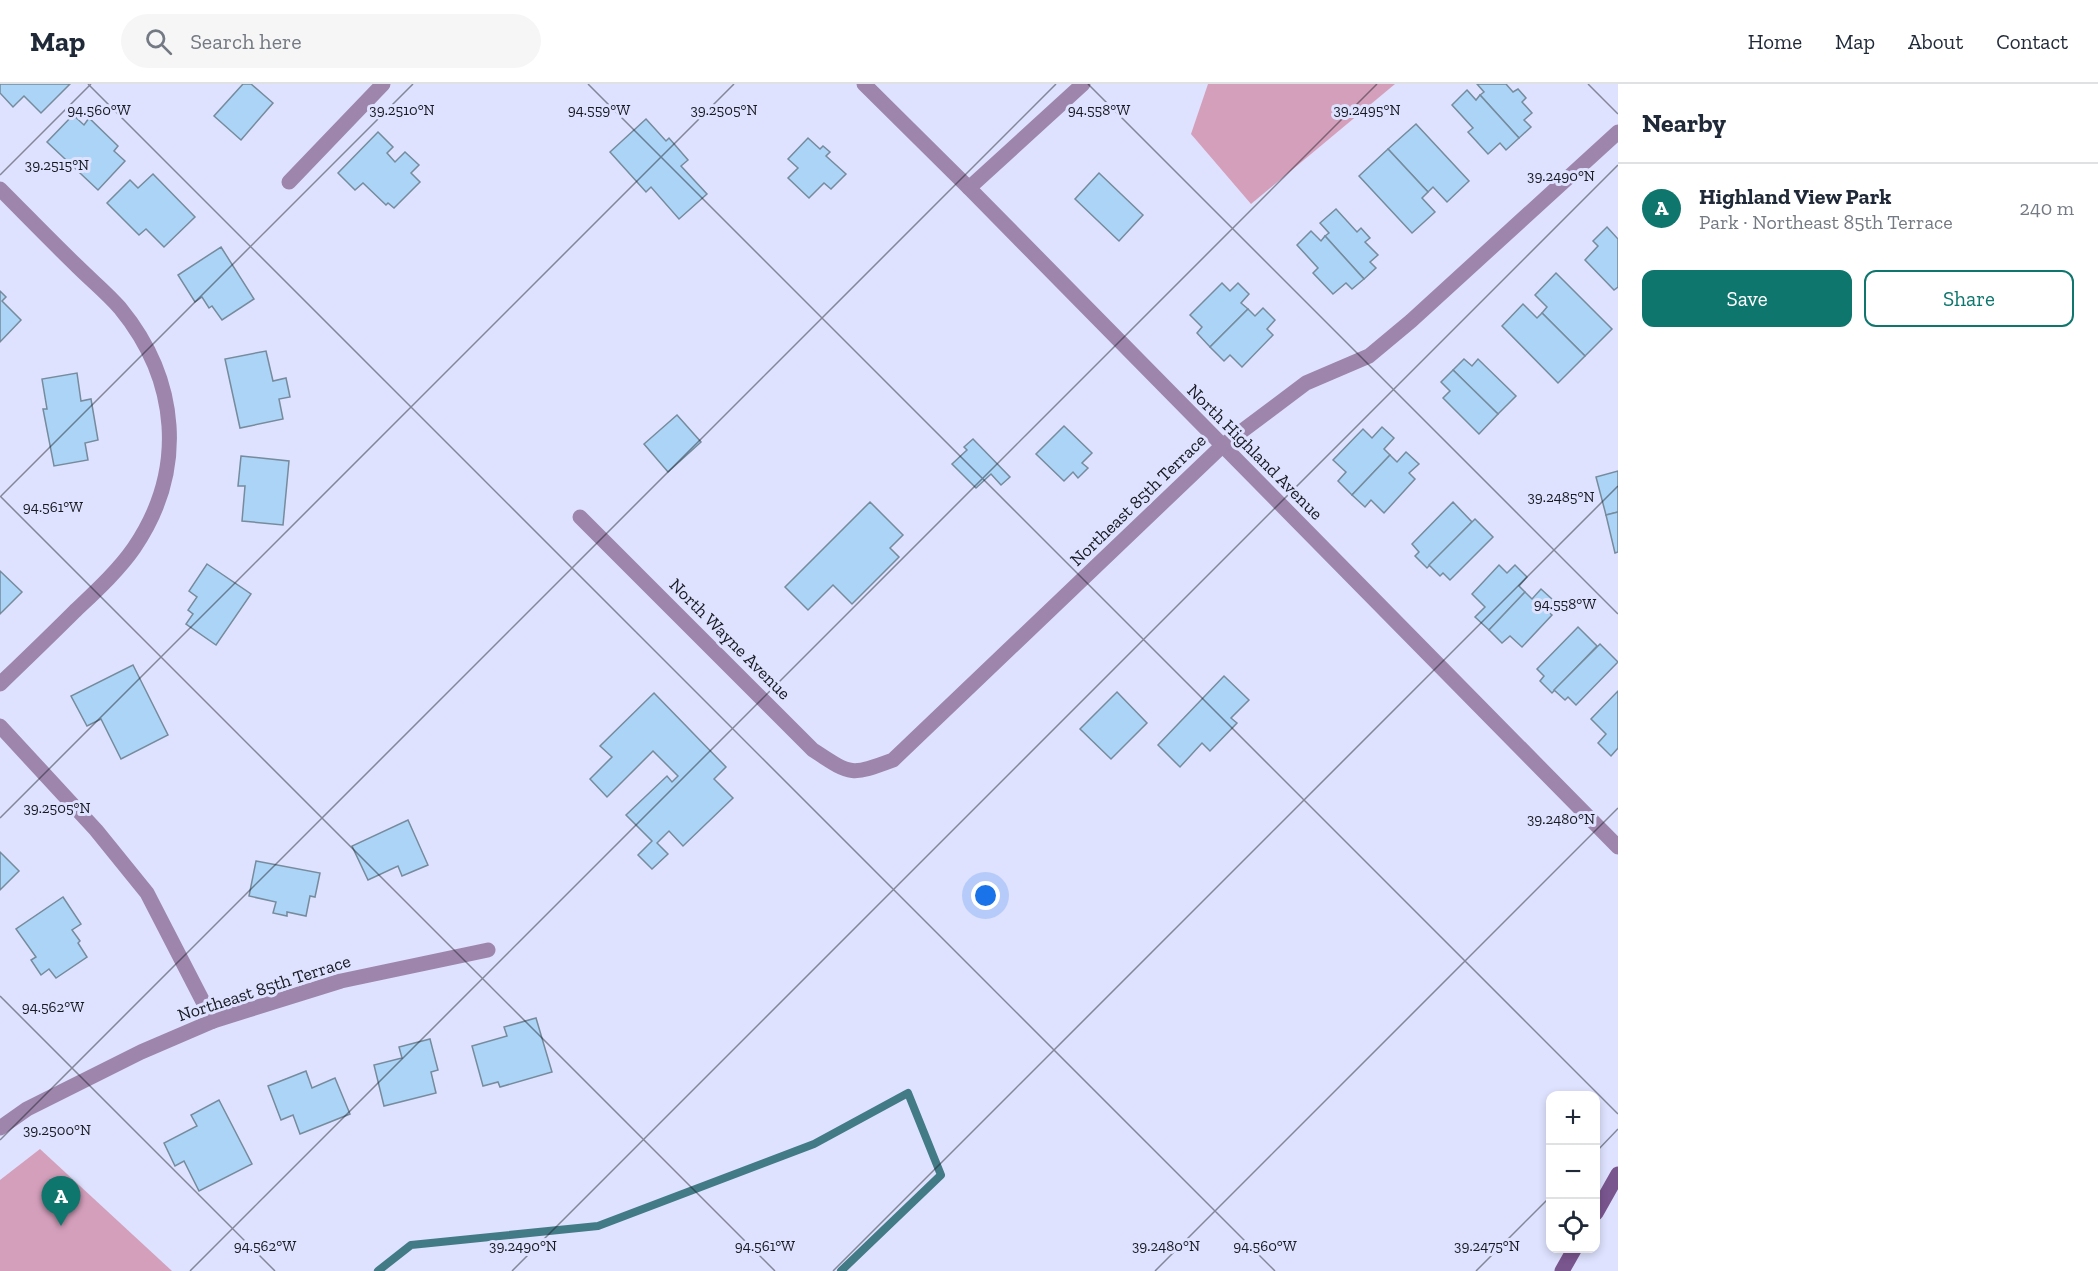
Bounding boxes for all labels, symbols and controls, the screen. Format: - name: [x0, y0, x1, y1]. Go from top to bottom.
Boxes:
- search box: [121, 14, 541, 68]
- text: Map: [30, 25, 85, 58]
- icon: search: [142, 25, 175, 58]
- text: Search here: [190, 28, 302, 55]
- text: Home: [1748, 29, 1802, 54]
- text: Map: [1835, 29, 1875, 54]
- text: About: [1908, 29, 1963, 54]
- text: Contact: [1996, 29, 2068, 54]
- text: 94.560°W: [67, 101, 131, 119]
- text: 39.2510°N: [369, 101, 435, 119]
- text: 94.559°W: [568, 101, 630, 119]
- text: 39.2505°N: [690, 101, 758, 119]
- text: 94.558°W: [1068, 101, 1130, 119]
- text: 39.2495°N: [1334, 101, 1400, 119]
- text: Nearby: [1642, 107, 1726, 139]
- text: 39.2515°N: [25, 156, 89, 174]
- text: 39.2490°N: [1527, 167, 1595, 185]
- text: Highland View Park: [1699, 183, 1891, 210]
- text: A: [1655, 196, 1668, 220]
- text: 240 m: [2020, 196, 2074, 220]
- text: Park · Northeast 85th Terrace: [1699, 210, 1953, 234]
- button: Save: [1642, 270, 1852, 327]
- button: Share: [1864, 270, 2074, 327]
- street label: North Highland Avenue: [1182, 379, 1328, 525]
- street label: Northeast 85th Terrace: [1065, 429, 1211, 571]
- text: 39.2485°N: [1527, 488, 1595, 506]
- text: 94.561°W: [23, 498, 83, 516]
- street label: North Wayne Avenue: [665, 574, 795, 704]
- text: 94.558°W: [1534, 595, 1596, 613]
- text: 39.2505°N: [23, 799, 91, 817]
- text: 39.2480°N: [1527, 810, 1595, 828]
- your location: [971, 881, 1000, 910]
- street label: Northeast 85th Terrace: [175, 950, 353, 1026]
- text: 94.562°W: [22, 998, 84, 1016]
- map controls: [1546, 1091, 1600, 1253]
- button: +: [1546, 1091, 1600, 1145]
- text: 39.2500°N: [23, 1121, 91, 1139]
- button: −: [1546, 1145, 1600, 1199]
- pin: A: [42, 1176, 80, 1226]
- button: locate: [1546, 1199, 1600, 1253]
- text: 94.562°W: [234, 1237, 296, 1255]
- text: 39.2490°N: [489, 1237, 557, 1255]
- text: 94.561°W: [735, 1237, 795, 1255]
- text: 39.2480°N: [1132, 1237, 1200, 1255]
- text: 94.560°W: [1233, 1237, 1297, 1255]
- text: 39.2475°N: [1454, 1237, 1520, 1255]

